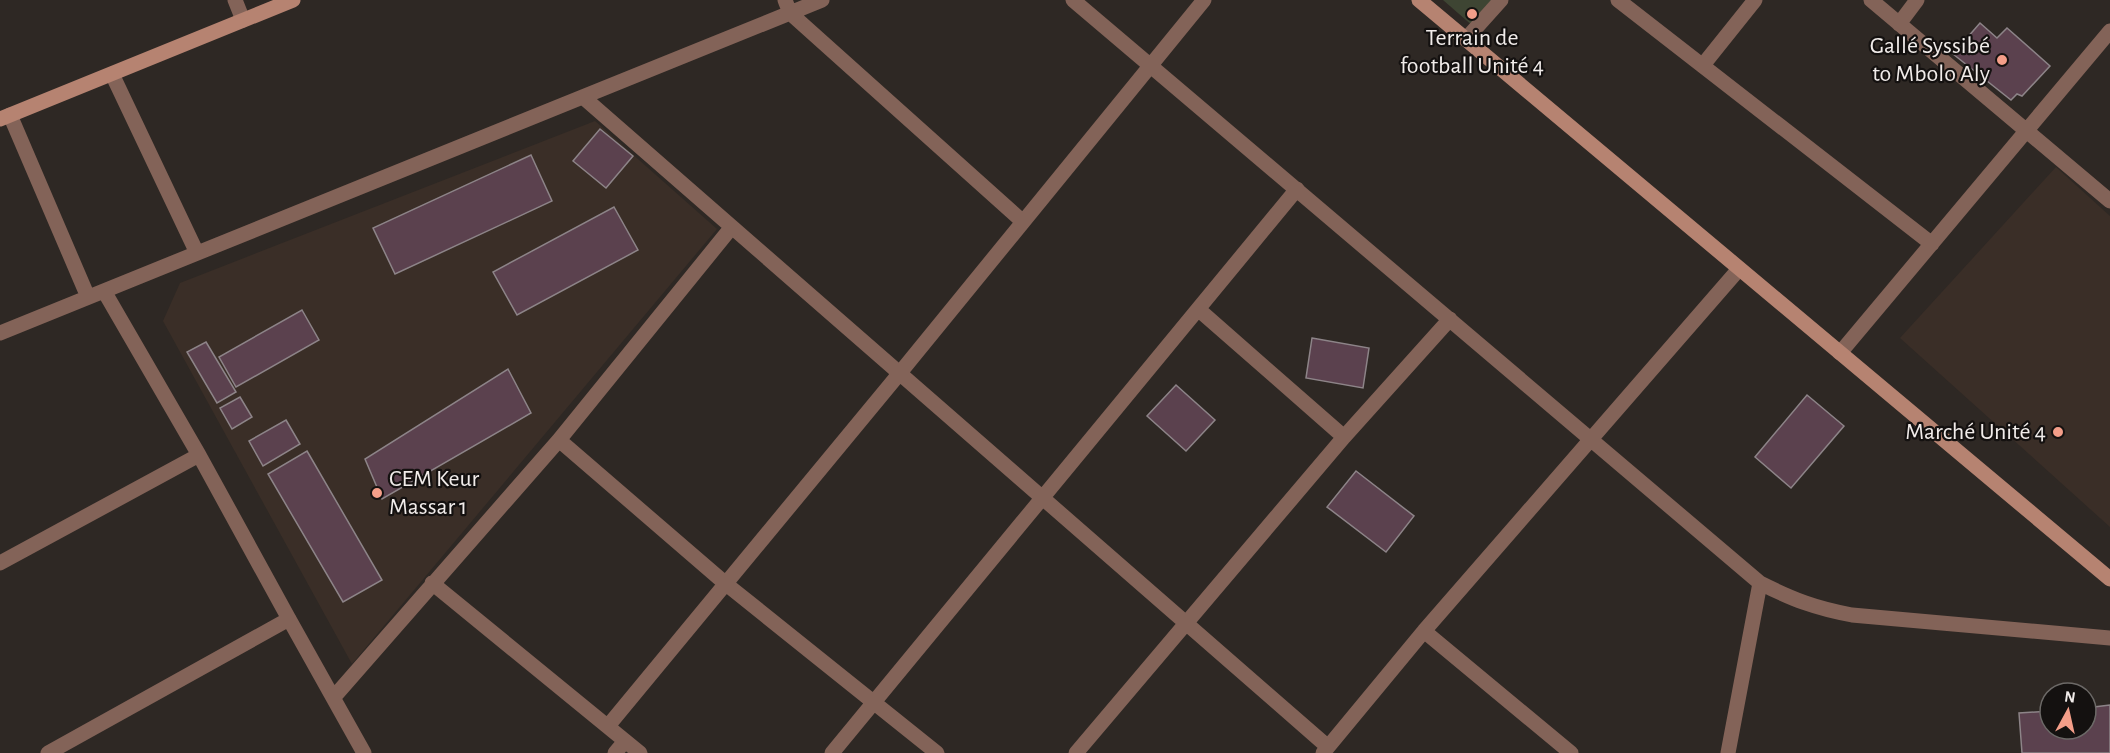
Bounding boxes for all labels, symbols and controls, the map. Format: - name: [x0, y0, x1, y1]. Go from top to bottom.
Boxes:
- marker: Terrain de football Unité 4: [1465, 7, 1479, 21]
- place label: Terrain de football Unité 4: [1400, 26, 1544, 78]
- place label: Gallé Syssibé to Mbolo Aly: [1870, 34, 1990, 86]
- marker: Gallé Syssibé to Mbolo Aly: [1995, 53, 2009, 67]
- place label: Marché Unité 4: [1905, 420, 2046, 444]
- marker: Marché Unité 4: [2051, 425, 2065, 439]
- place label: CEM Keur Massar 1: [389, 467, 480, 519]
- marker: CEM Keur Massar 1: [370, 486, 384, 500]
- north arrow: [2038, 681, 2098, 741]
- text: N: [2063, 688, 2077, 706]

